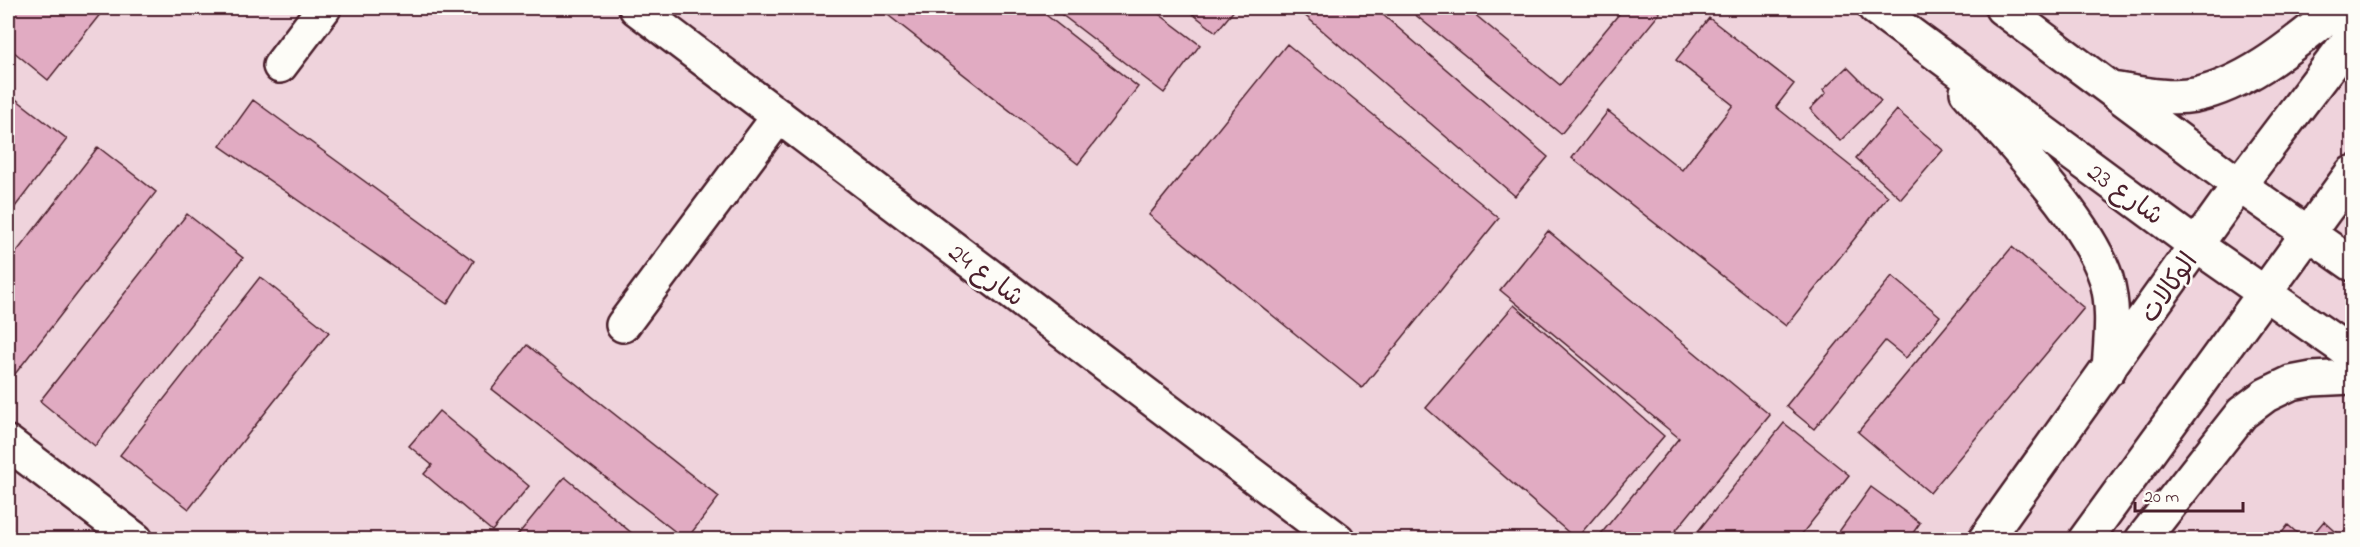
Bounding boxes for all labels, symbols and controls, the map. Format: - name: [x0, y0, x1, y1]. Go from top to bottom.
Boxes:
- street label: شارع 23: [2078, 155, 2170, 236]
- street label: شارع 24: [939, 235, 1031, 318]
- street label: الوكالات: [2132, 246, 2209, 332]
- scale bar: [2135, 475, 2243, 513]
- text: 20 m: [2144, 485, 2179, 511]

